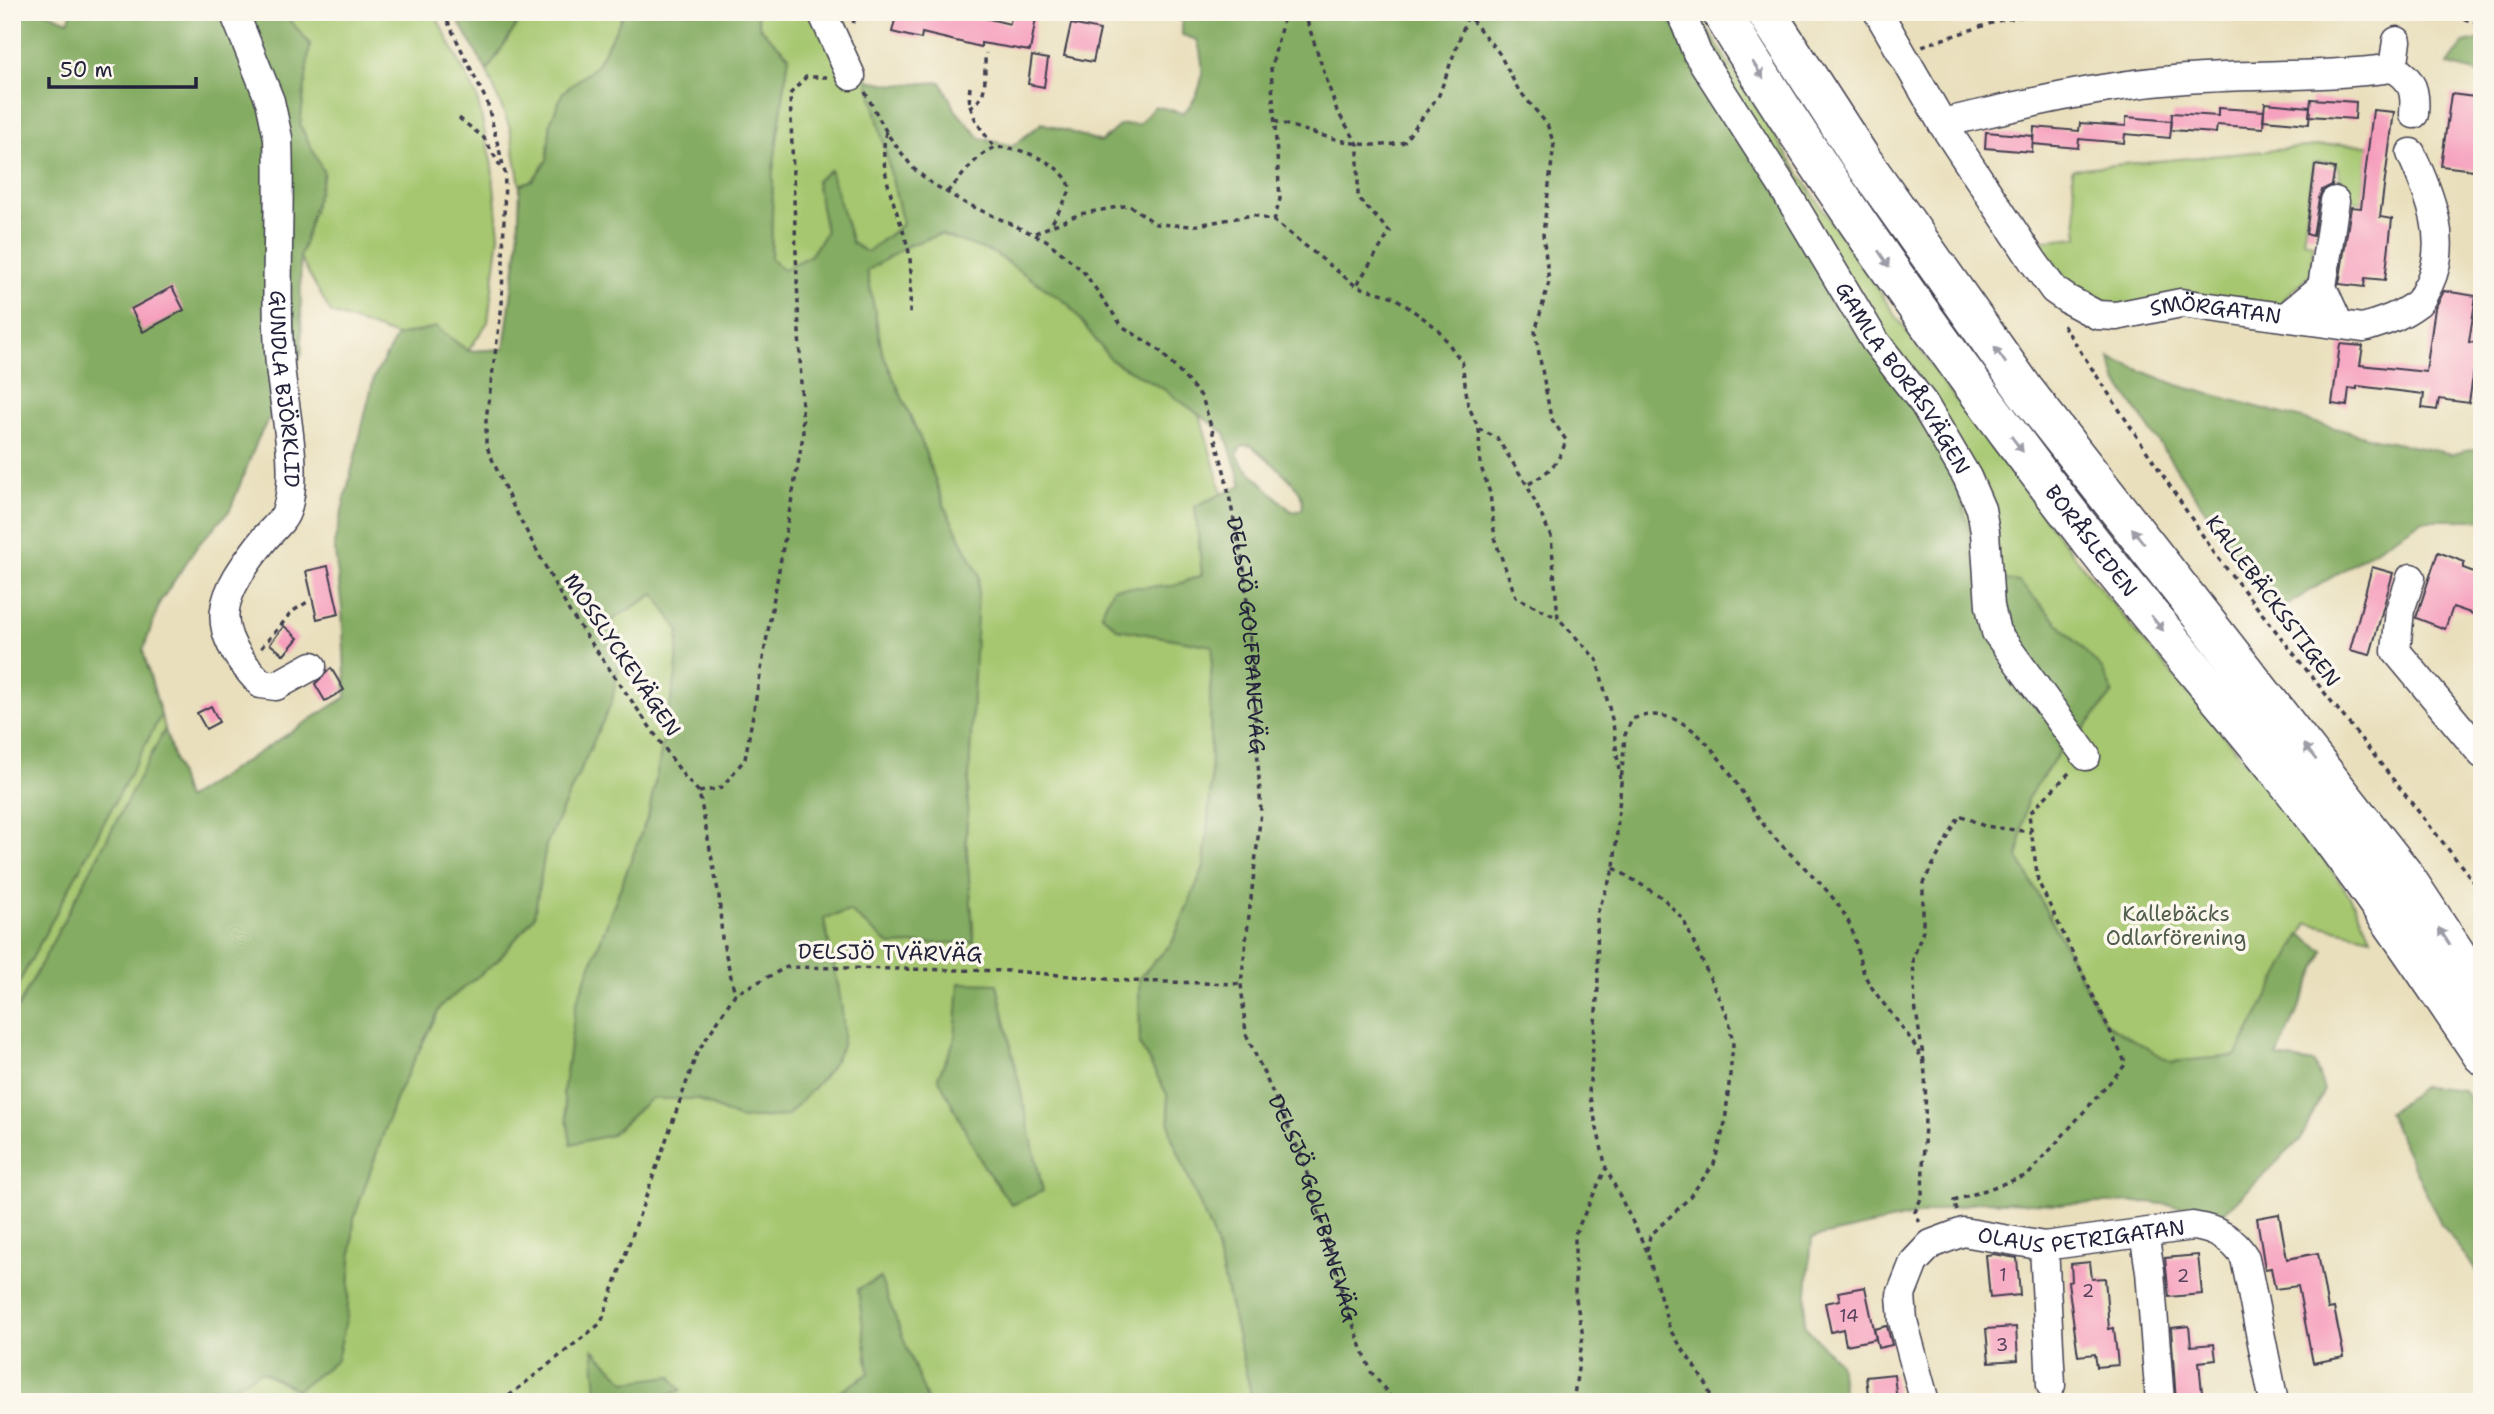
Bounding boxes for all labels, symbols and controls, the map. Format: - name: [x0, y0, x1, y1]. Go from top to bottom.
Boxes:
- scale bar: [49, 46, 196, 90]
- text: 50 m: [60, 56, 113, 84]
- one-way arrow: [1751, 61, 1765, 79]
- one-way arrow: [1877, 250, 1891, 268]
- street label: GAMLA BORÅSVÄGEN: [1829, 277, 1976, 480]
- street label: SMÖRGATAN: [2147, 289, 2283, 331]
- street label: GUNDLA BJÖRKLID: [263, 290, 306, 488]
- one-way arrow: [1993, 346, 2007, 364]
- one-way arrow: [2010, 434, 2025, 452]
- street label: BORÅSLEDEN: [2039, 479, 2144, 603]
- street label: KALLEBÄCKSSTIGEN: [2199, 509, 2347, 693]
- street label: DELSJÖ GOLFBANEVÄG: [1220, 514, 1271, 755]
- one-way arrow: [2131, 527, 2146, 544]
- street label: MOSSLYCKEVÄGEN: [557, 568, 687, 742]
- one-way arrow: [2150, 613, 2165, 631]
- one-way arrow: [2303, 744, 2318, 761]
- park label: Kallebäcks Odlarförening: [2106, 900, 2246, 952]
- one-way arrow: [2437, 927, 2451, 945]
- street label: DELSJÖ TVÄRVÄG: [798, 937, 983, 969]
- street label: DELSJÖ GOLFBANEVÄG: [1261, 1090, 1365, 1326]
- street label: OLAUS PETRIGATAN: [1975, 1213, 2186, 1260]
- house number: 1: [1999, 1263, 2007, 1287]
- house number: 2: [2177, 1264, 2189, 1288]
- house number: 2: [2082, 1279, 2094, 1303]
- house number: 14: [1839, 1304, 1859, 1328]
- house number: 3: [1996, 1333, 2008, 1357]

